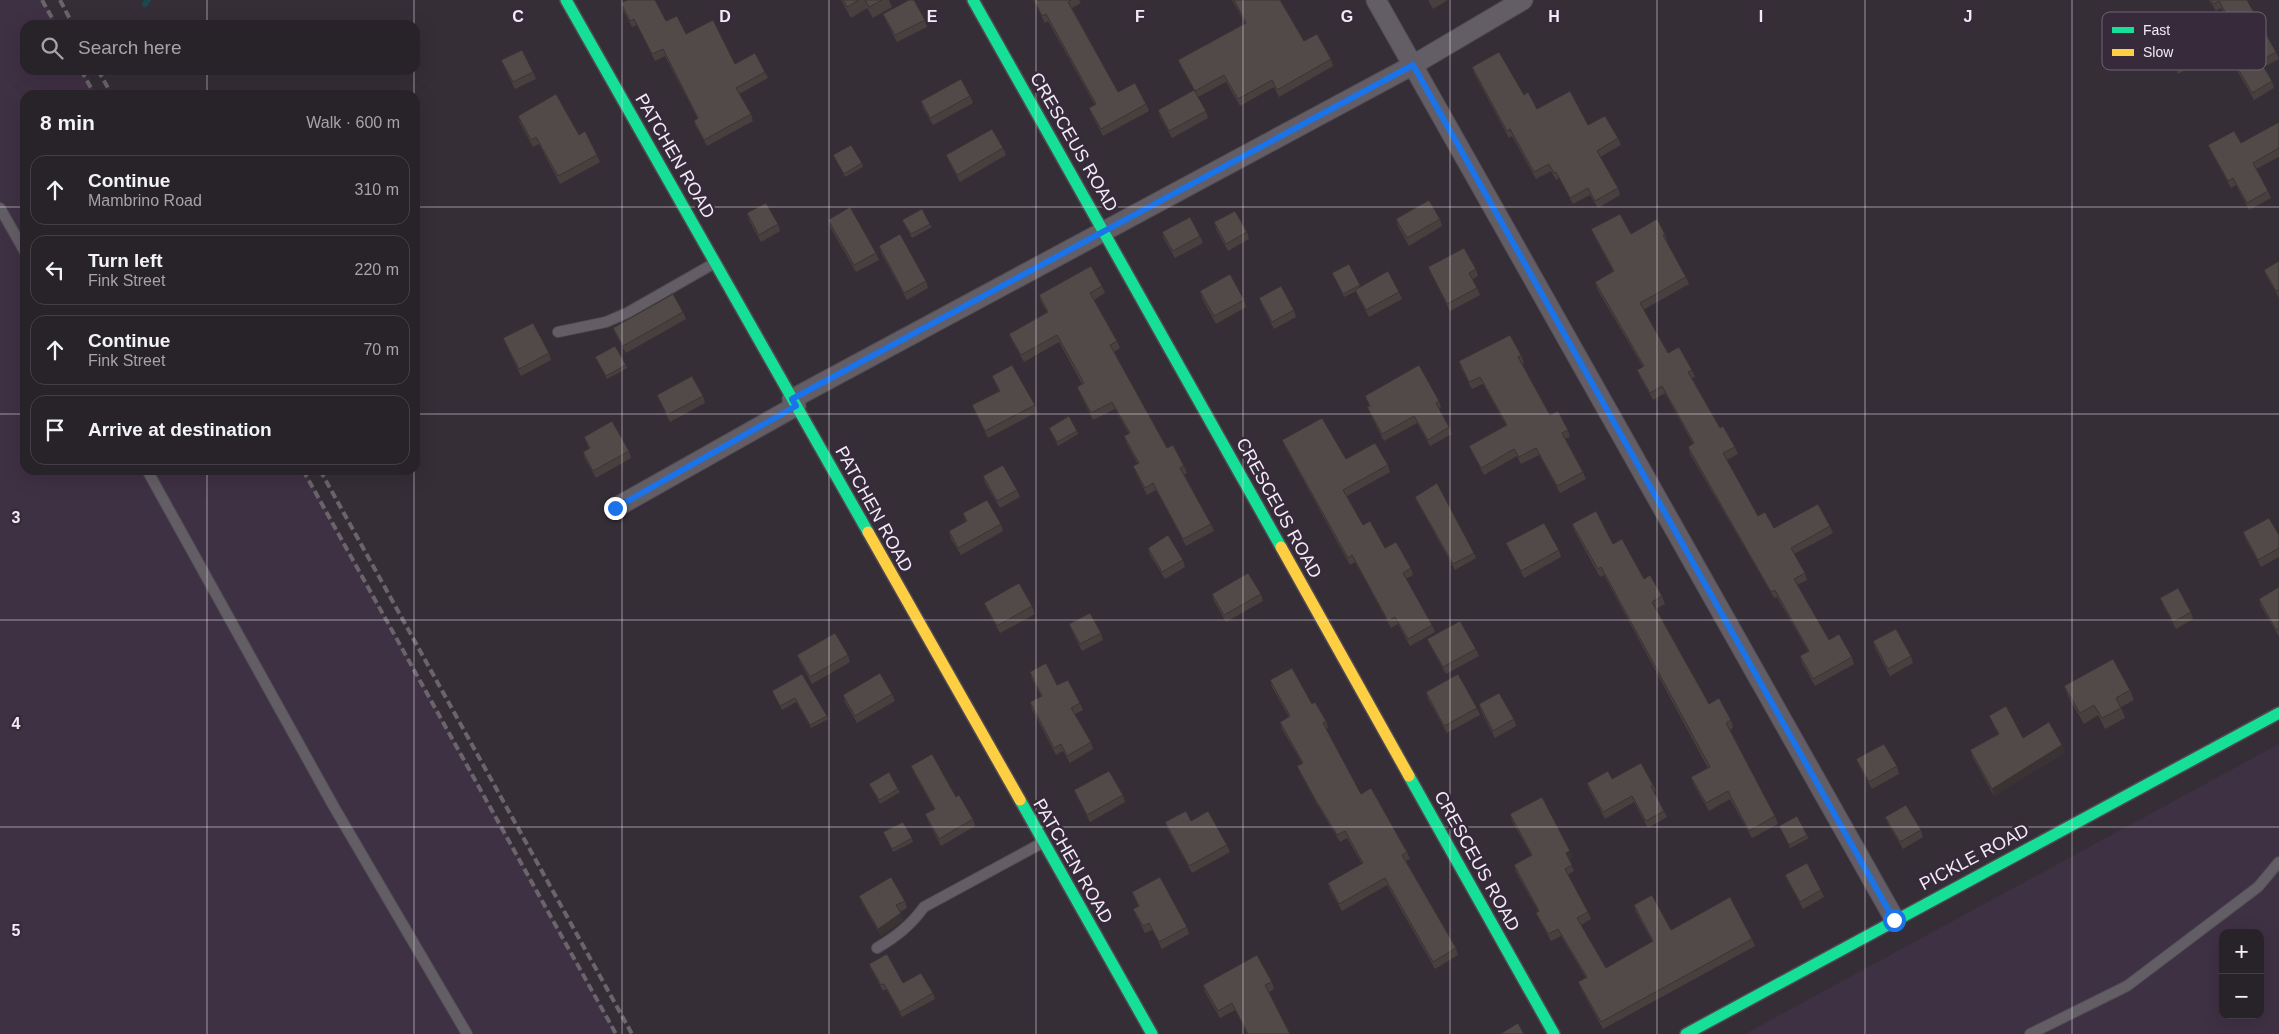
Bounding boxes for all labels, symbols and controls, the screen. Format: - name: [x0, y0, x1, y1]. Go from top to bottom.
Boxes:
- text: C: [512, 8, 524, 25]
- text: D: [719, 8, 731, 25]
- text: E: [927, 8, 938, 25]
- text: F: [1135, 8, 1145, 25]
- text: G: [1341, 8, 1353, 25]
- text: H: [1548, 8, 1560, 25]
- text: I: [1759, 8, 1763, 25]
- text: J: [1964, 8, 1972, 25]
- legend: [2102, 12, 2266, 70]
- search box: [20, 20, 420, 75]
- text: Fast: [2143, 22, 2170, 38]
- icon: search: [38, 34, 66, 62]
- text: Search here: [78, 37, 182, 58]
- text: Slow: [2143, 44, 2174, 60]
- street label: CRESCEUS ROAD: [1026, 69, 1122, 215]
- street label: PATCHEN ROAD: [631, 90, 719, 222]
- text: 8 min: [40, 111, 95, 134]
- text: Walk · 600 m: [306, 114, 400, 131]
- text: Continue: [88, 170, 170, 191]
- icon: ahead: [41, 176, 69, 204]
- text: 310 m: [355, 181, 399, 198]
- text: Mambrino Road: [88, 192, 202, 209]
- text: Turn left: [88, 250, 163, 271]
- icon: left: [41, 256, 69, 284]
- text: 220 m: [355, 261, 399, 278]
- text: Fink Street: [88, 272, 165, 289]
- text: Continue: [88, 330, 170, 351]
- icon: ahead: [41, 336, 69, 364]
- text: 70 m: [363, 341, 399, 358]
- text: Fink Street: [88, 352, 165, 369]
- icon: arrive: [41, 416, 69, 444]
- text: Arrive at destination: [88, 419, 272, 440]
- street label: CRESCEUS ROAD: [1232, 434, 1326, 582]
- street label: PATCHEN ROAD: [831, 443, 917, 575]
- route end: [604, 497, 627, 520]
- text: 3: [12, 509, 21, 526]
- text: 4: [12, 715, 21, 732]
- street label: CRESCEUS ROAD: [1430, 787, 1524, 935]
- street label: PATCHEN ROAD: [1029, 795, 1117, 927]
- street label: PICKLE ROAD: [1916, 820, 2032, 894]
- route start: [1883, 909, 1906, 932]
- text: 5: [12, 922, 21, 939]
- map controls: [2219, 929, 2264, 1019]
- button: +: [2219, 929, 2264, 974]
- button: −: [2219, 974, 2264, 1019]

